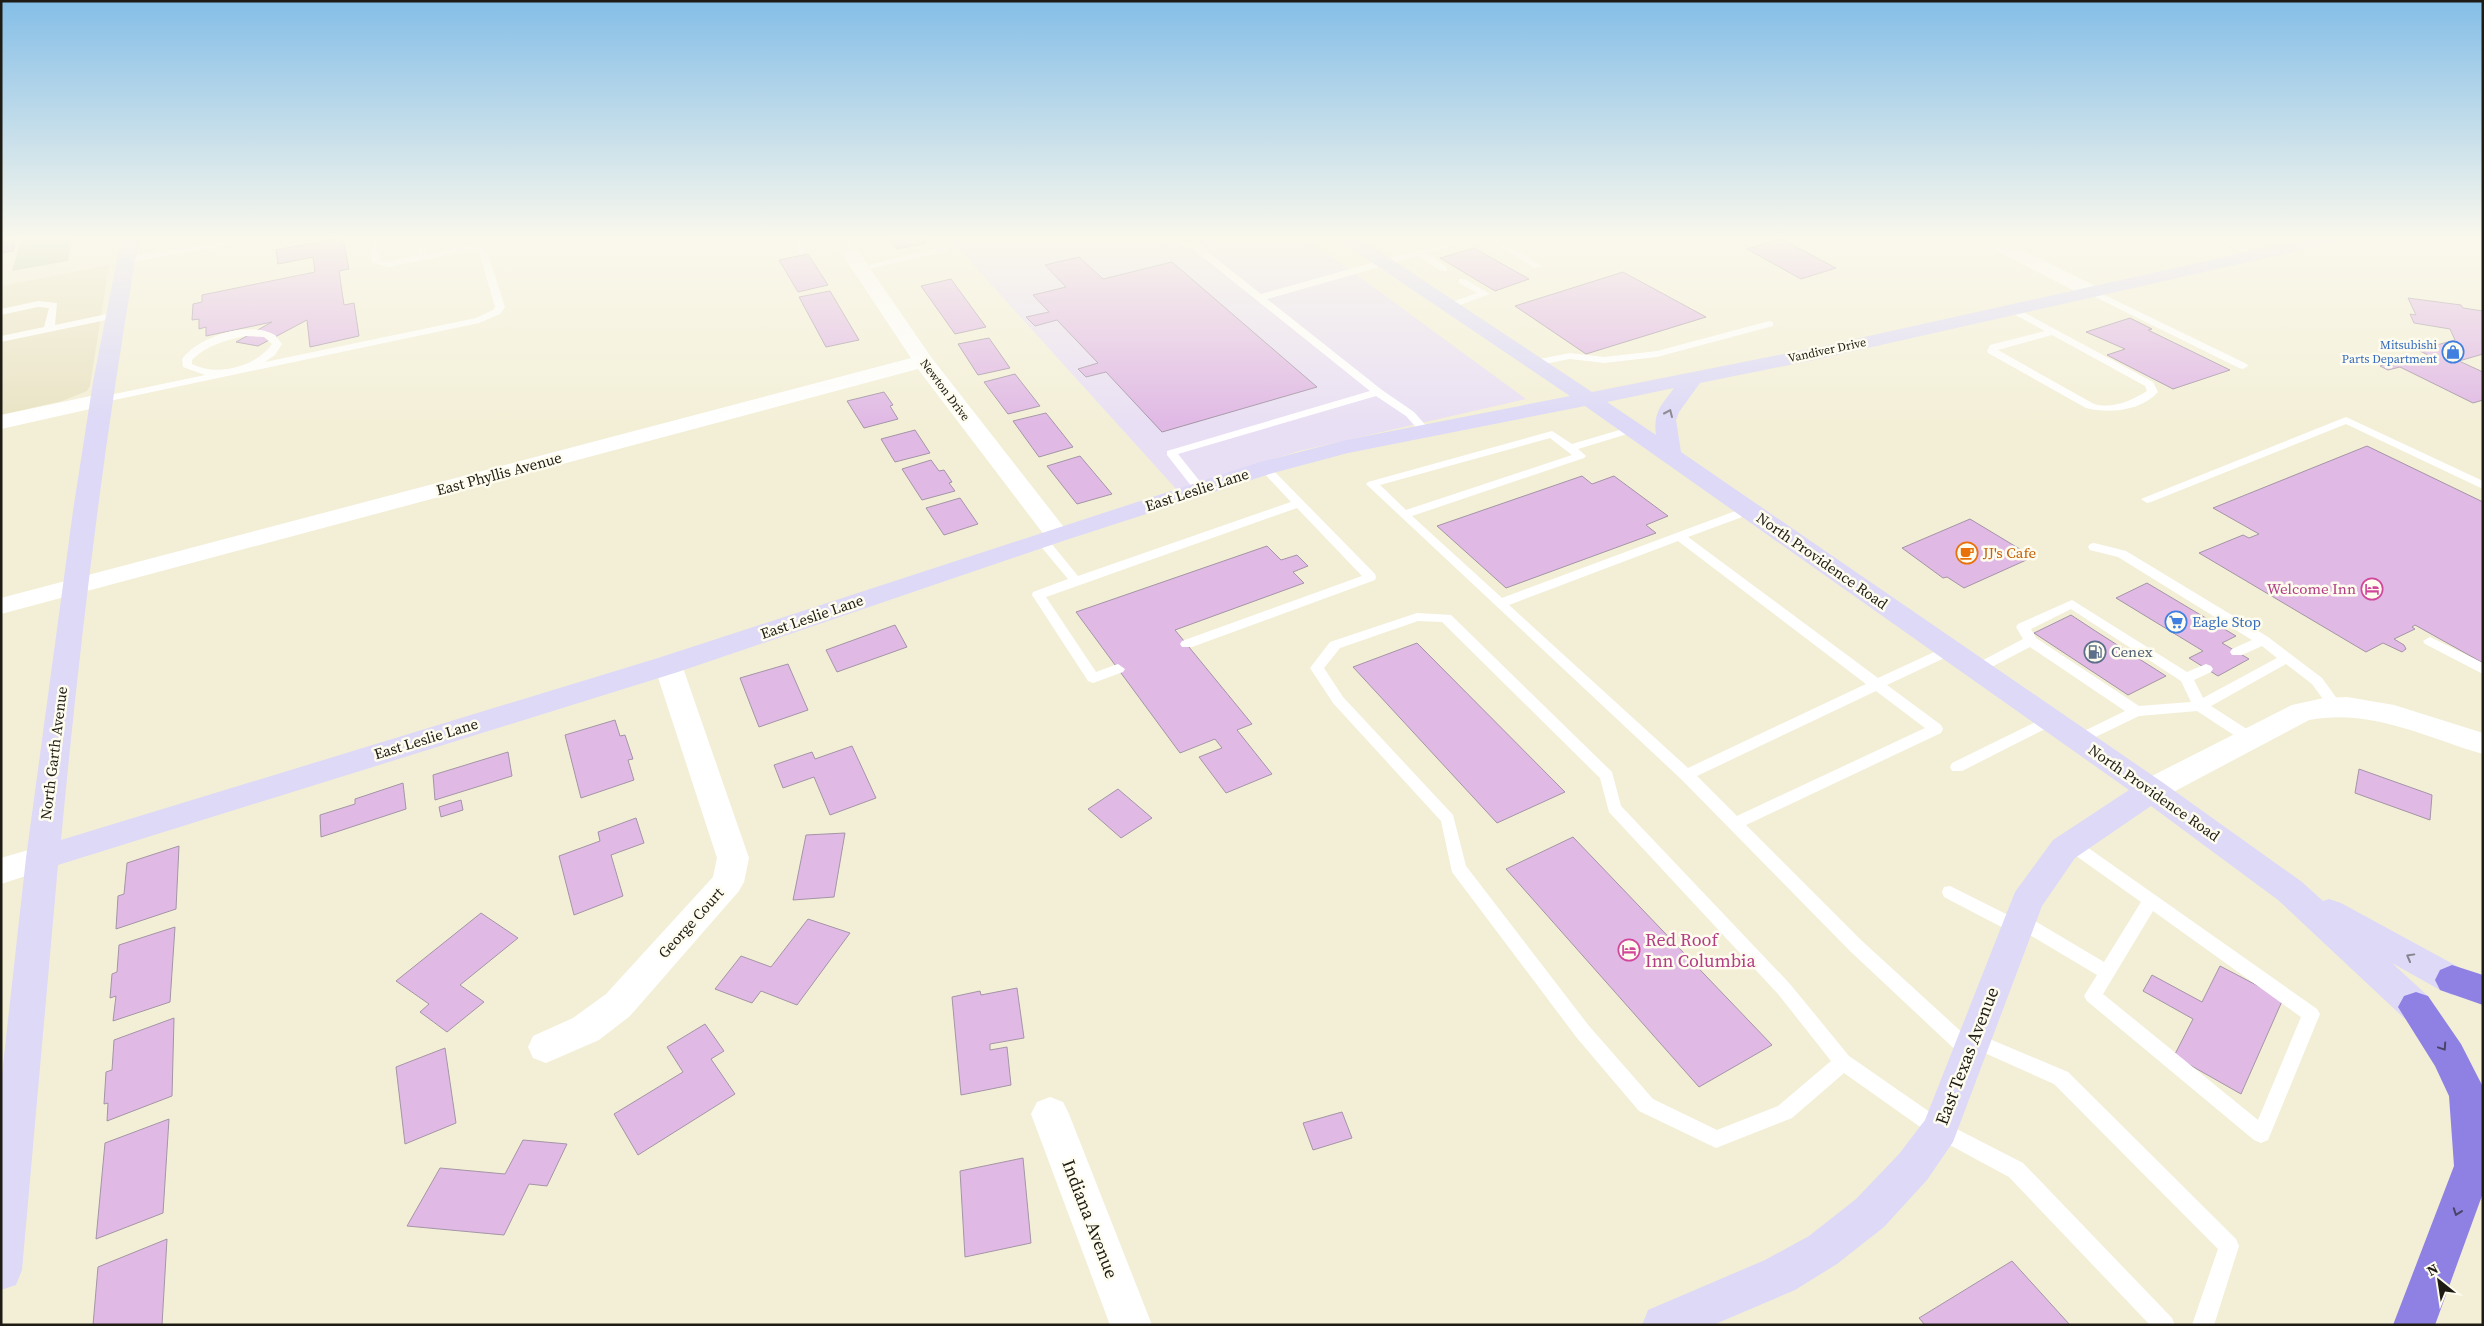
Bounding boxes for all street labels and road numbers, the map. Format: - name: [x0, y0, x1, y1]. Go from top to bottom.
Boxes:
- street label: Vandiver Drive: [1787, 334, 1867, 366]
- street label: Newton Drive: [917, 356, 973, 424]
- street label: East Phyllis Avenue: [434, 447, 564, 500]
- street label: East Leslie Lane: [1142, 463, 1252, 516]
- street label: North Providence Road: [1752, 507, 1893, 614]
- street label: East Leslie Lane: [757, 589, 867, 644]
- street label: North Garth Avenue: [35, 685, 72, 821]
- street label: East Leslie Lane: [371, 713, 481, 764]
- street label: North Providence Road: [2084, 739, 2225, 846]
- street label: George Court: [653, 883, 728, 963]
- street label: East Texas Avenue: [1929, 983, 2004, 1128]
- street label: Indiana Avenue: [1056, 1156, 1125, 1282]

